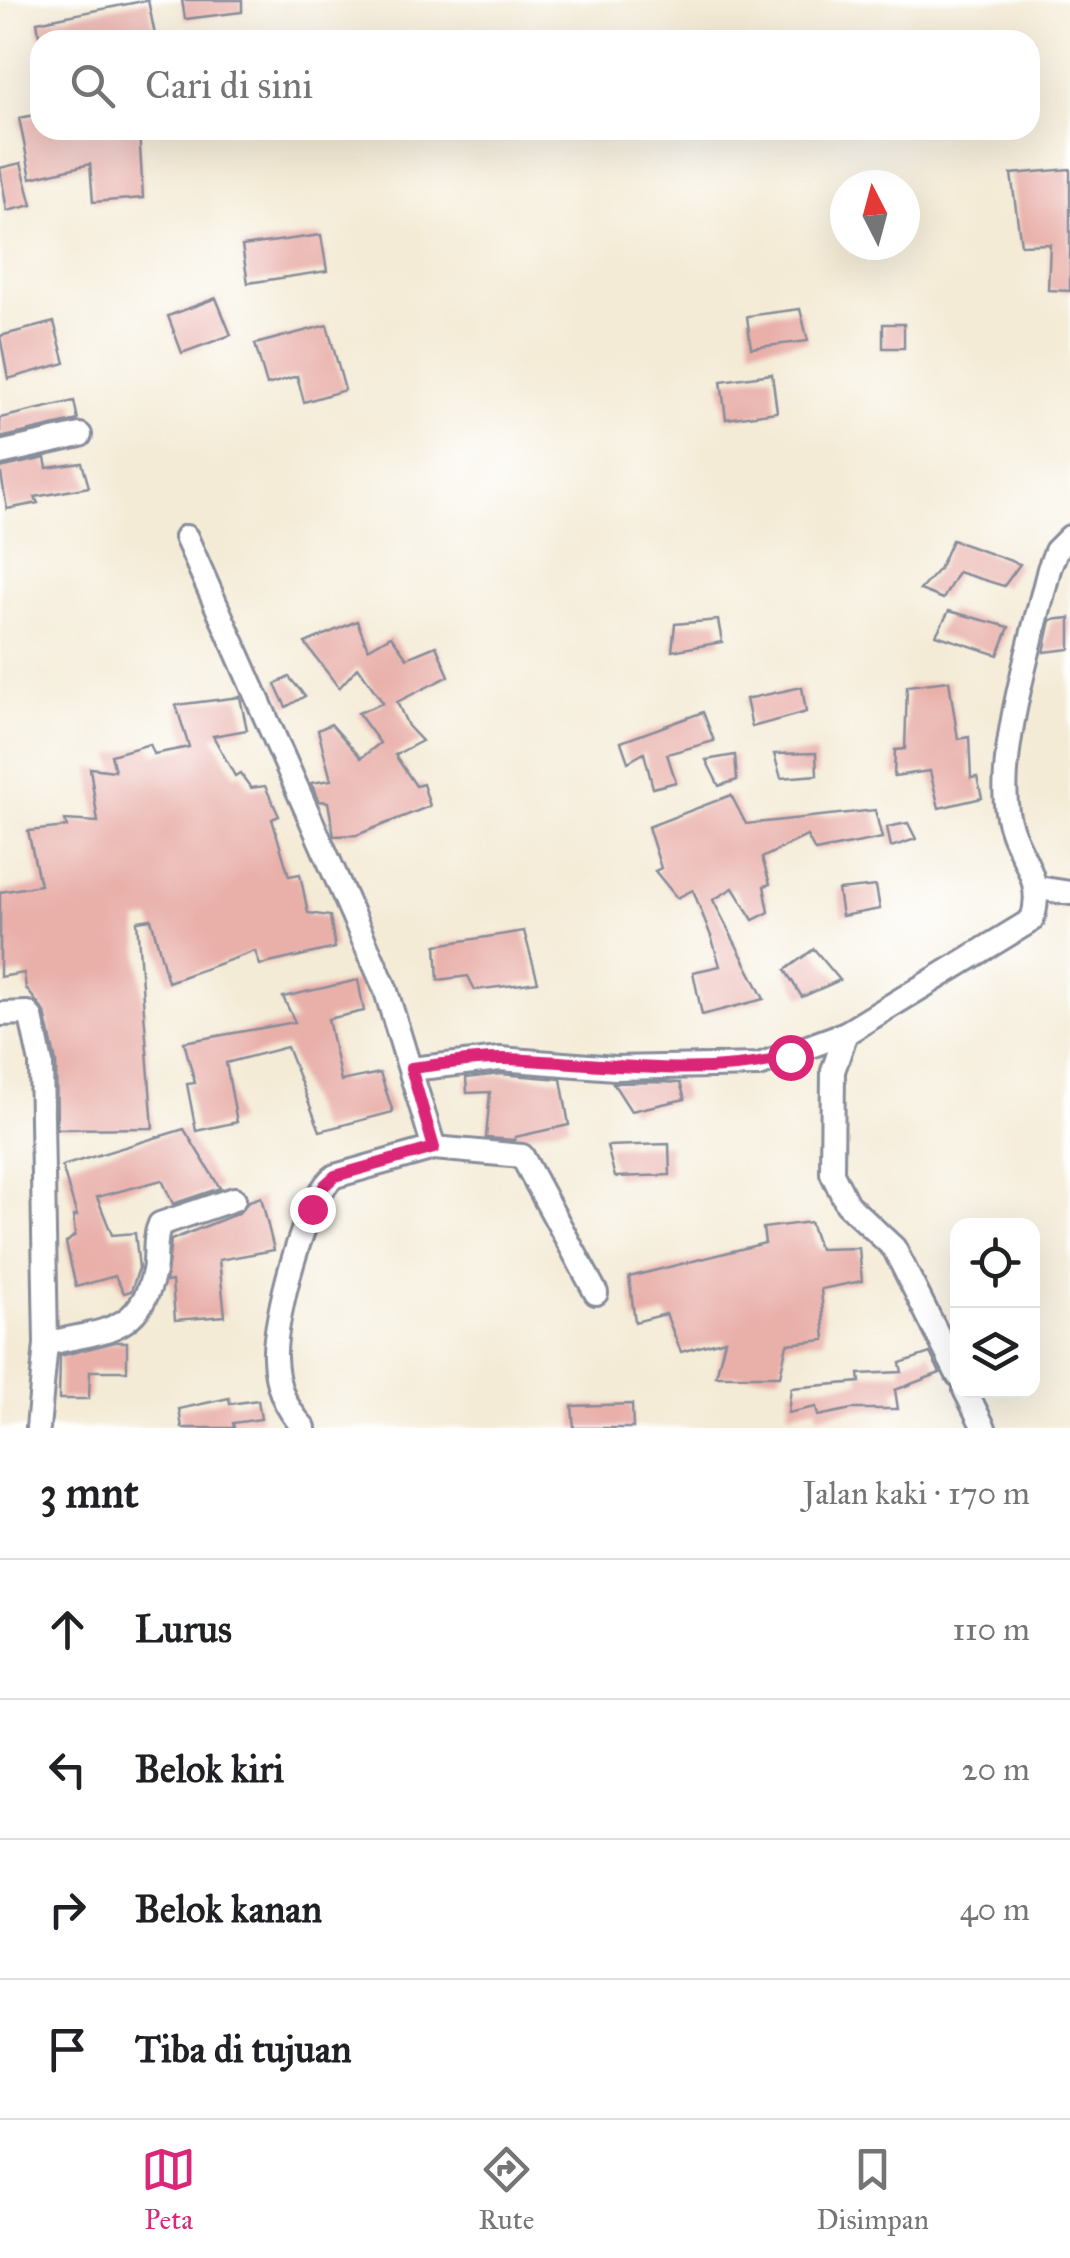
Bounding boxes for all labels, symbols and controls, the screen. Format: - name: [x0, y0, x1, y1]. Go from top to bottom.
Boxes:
- search box: [30, 30, 1040, 140]
- icon: search: [65, 58, 120, 113]
- text: Cari di sini: [145, 62, 313, 108]
- north arrow: [830, 170, 920, 260]
- route start: [768, 1035, 814, 1081]
- route end: [290, 1187, 336, 1233]
- map controls: [950, 1218, 1040, 1398]
- button: locate: [950, 1218, 1040, 1308]
- button: layers: [950, 1308, 1040, 1398]
- text: 3 mnt: [40, 1467, 139, 1519]
- text: Jalan kaki · 170 m: [803, 1474, 1030, 1513]
- icon: ahead: [40, 1602, 95, 1657]
- text: Lurus: [135, 1606, 232, 1652]
- text: 110 m: [952, 1610, 1030, 1649]
- icon: left: [40, 1742, 95, 1797]
- text: Belok kiri: [135, 1746, 284, 1792]
- text: 20 m: [962, 1750, 1030, 1789]
- icon: right: [40, 1882, 95, 1937]
- text: Belok kanan: [135, 1886, 322, 1932]
- text: 40 m: [960, 1890, 1030, 1929]
- icon: arrive: [40, 2022, 95, 2077]
- text: Tiba di tujuan: [135, 2026, 352, 2072]
- tab: Peta: [141, 2142, 196, 2237]
- tab: Rute: [478, 2142, 534, 2237]
- tab: Disimpan: [817, 2142, 929, 2237]

